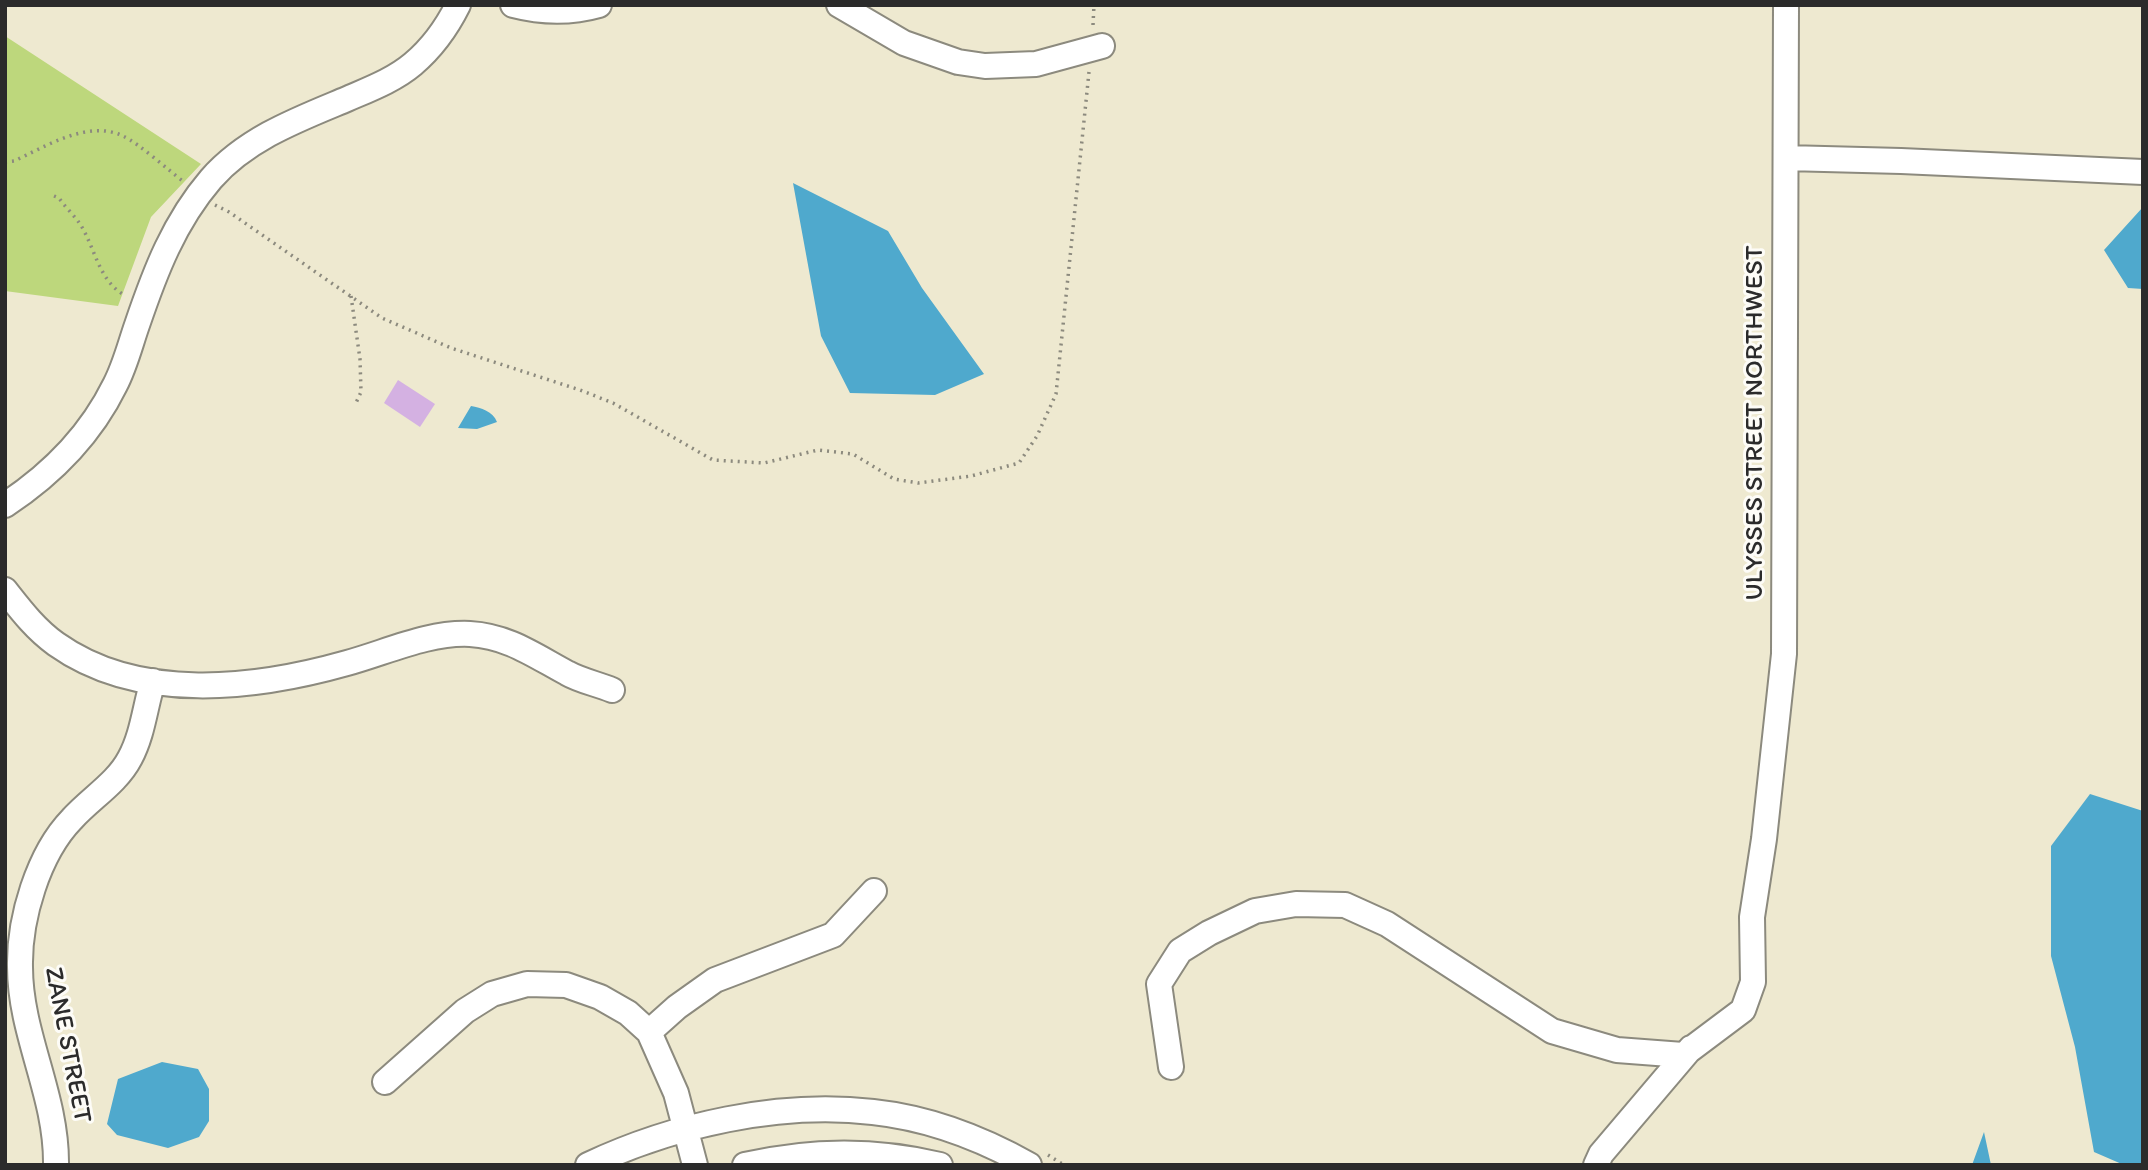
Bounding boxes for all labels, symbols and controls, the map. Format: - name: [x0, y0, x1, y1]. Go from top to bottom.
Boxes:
- street label: ULYSSES STREET NORTHWEST: [1739, 245, 1771, 601]
- street label: ZANE STREET: [37, 964, 97, 1126]

